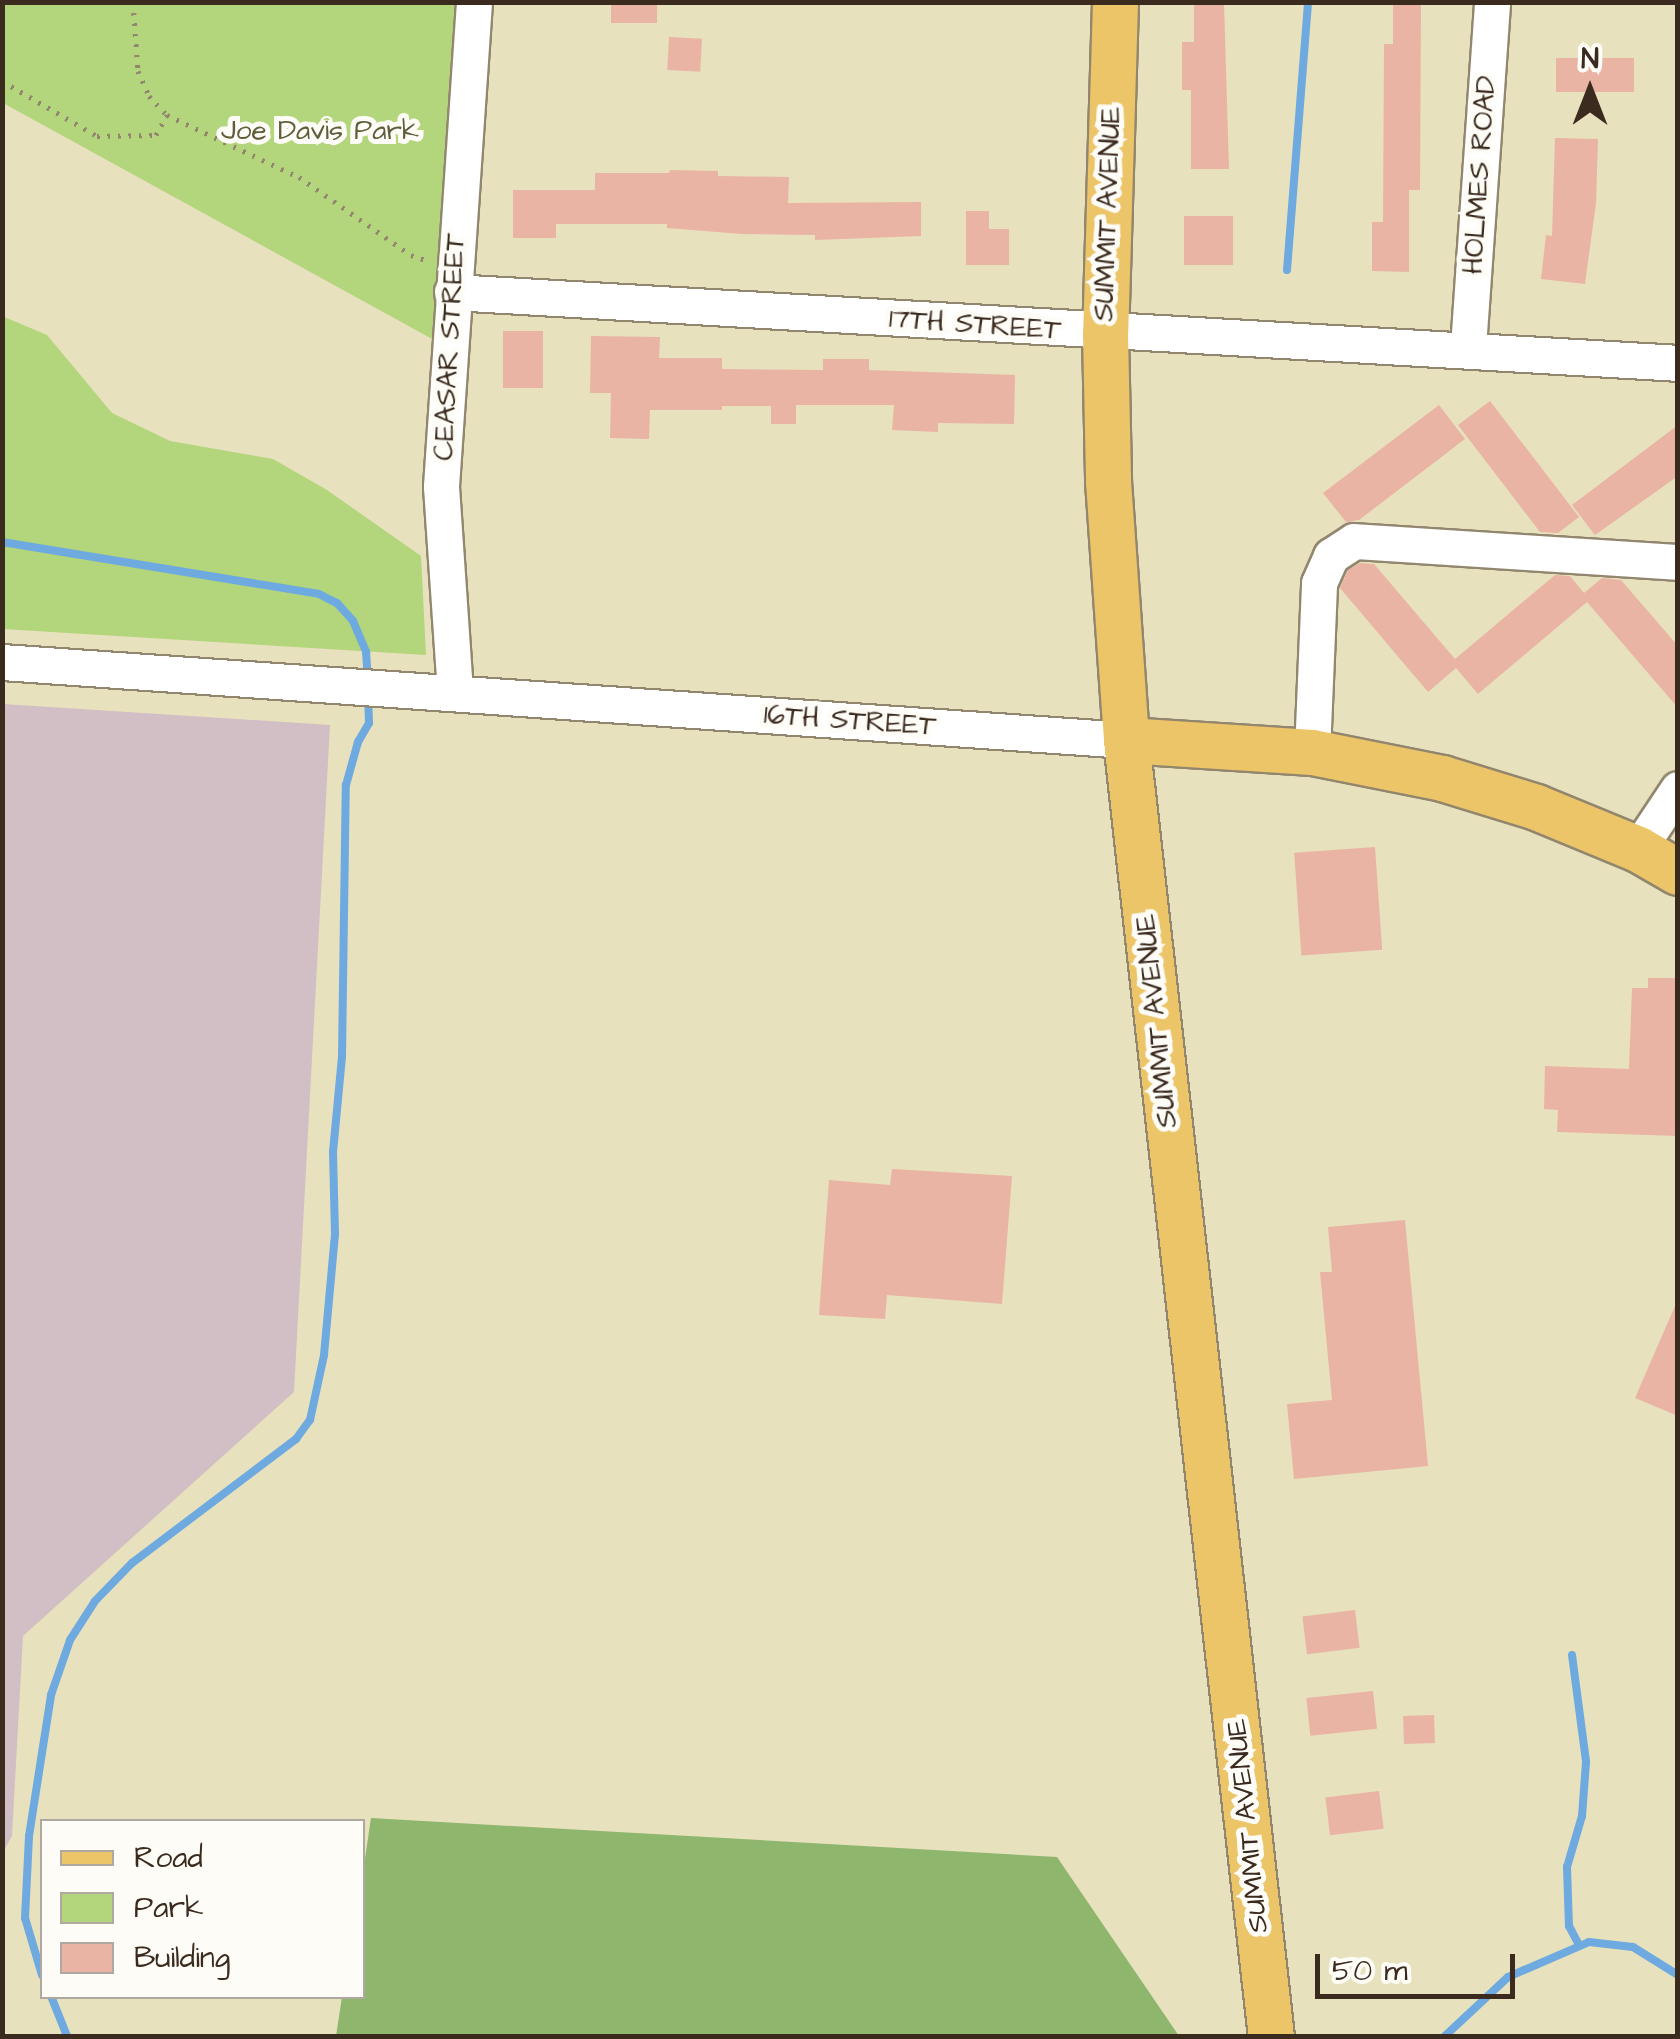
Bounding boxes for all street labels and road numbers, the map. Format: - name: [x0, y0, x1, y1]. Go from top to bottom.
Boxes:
- street label: HOLMES ROAD: [1456, 75, 1504, 275]
- street label: SUMMIT AVENUE: [1087, 106, 1129, 322]
- street label: CEASAR STREET: [427, 233, 473, 461]
- street label: 17TH STREET: [888, 302, 1062, 348]
- street label: 16TH STREET: [763, 698, 937, 744]
- street label: SUMMIT AVENUE: [1129, 912, 1185, 1130]
- street label: SUMMIT AVENUE: [1220, 1717, 1276, 1935]

